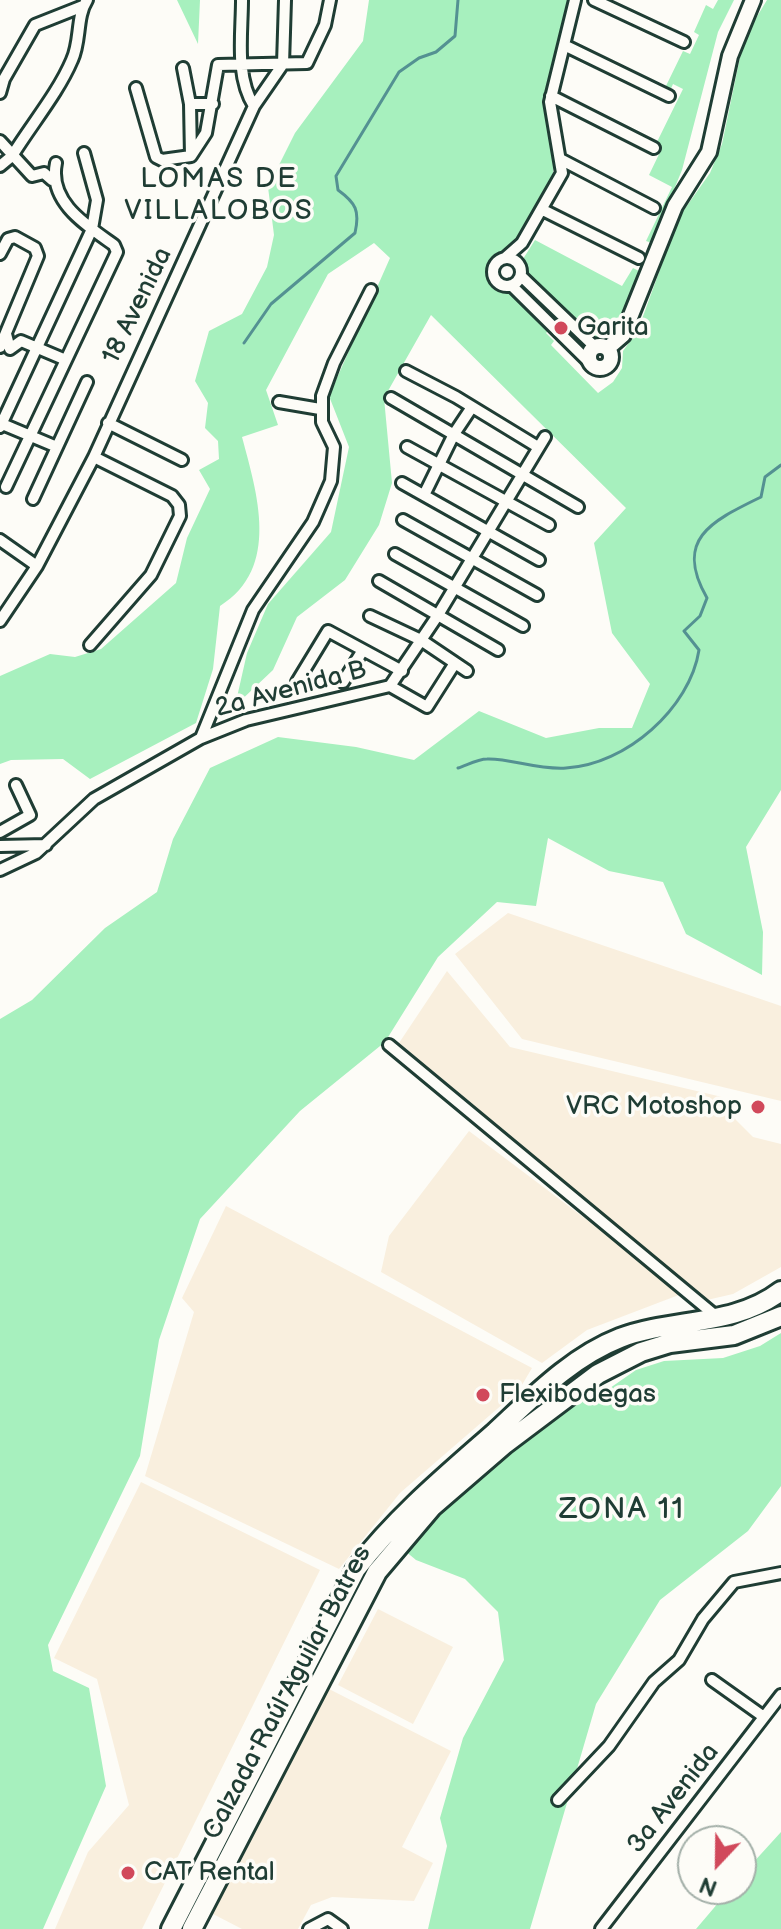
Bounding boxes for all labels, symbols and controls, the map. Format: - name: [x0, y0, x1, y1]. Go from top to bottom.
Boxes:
- district label: LOMAS DE VILLALOBOS: [124, 163, 314, 229]
- street label: 18 Avenida: [96, 243, 180, 369]
- place label: Garita: [577, 312, 649, 344]
- marker: Garita: [552, 319, 570, 337]
- street label: 2a Avenida B: [212, 655, 370, 725]
- place label: VRC Motoshop: [566, 1091, 742, 1123]
- marker: VRC Motoshop: [749, 1098, 767, 1116]
- place label: Flexibodegas: [499, 1379, 656, 1411]
- marker: Flexibodegas: [474, 1386, 492, 1404]
- district label: ZONA 11: [559, 1492, 685, 1528]
- street label: Calzada Raúl Aguilar Batres: [197, 1541, 379, 1845]
- street label: 3a Avenida: [621, 1738, 727, 1860]
- north arrow: [677, 1825, 757, 1905]
- place label: CAT Rental: [144, 1857, 275, 1889]
- marker: CAT Rental: [119, 1864, 137, 1882]
- text: N: [696, 1870, 721, 1901]

